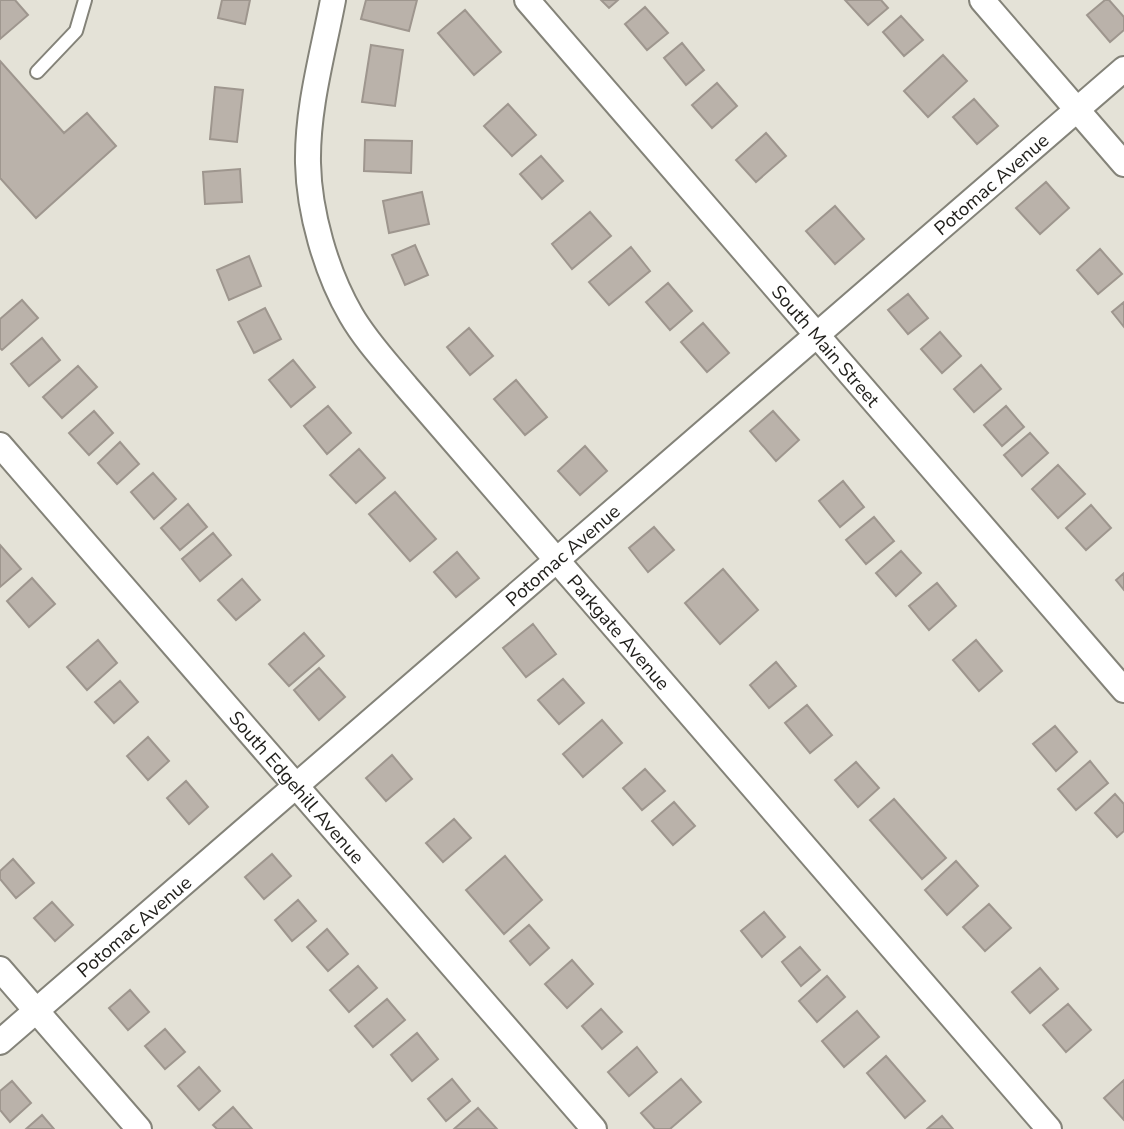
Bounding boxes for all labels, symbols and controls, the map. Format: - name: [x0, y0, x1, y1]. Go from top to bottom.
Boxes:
- street label: Potomac Avenue: [929, 128, 1055, 242]
- street label: South Main Street: [765, 280, 886, 413]
- street label: Potomac Avenue: [500, 499, 626, 613]
- street label: Parkgate Avenue: [561, 569, 676, 696]
- street label: South Edgehill Avenue: [223, 706, 370, 870]
- street label: Potomac Avenue: [72, 870, 197, 984]

